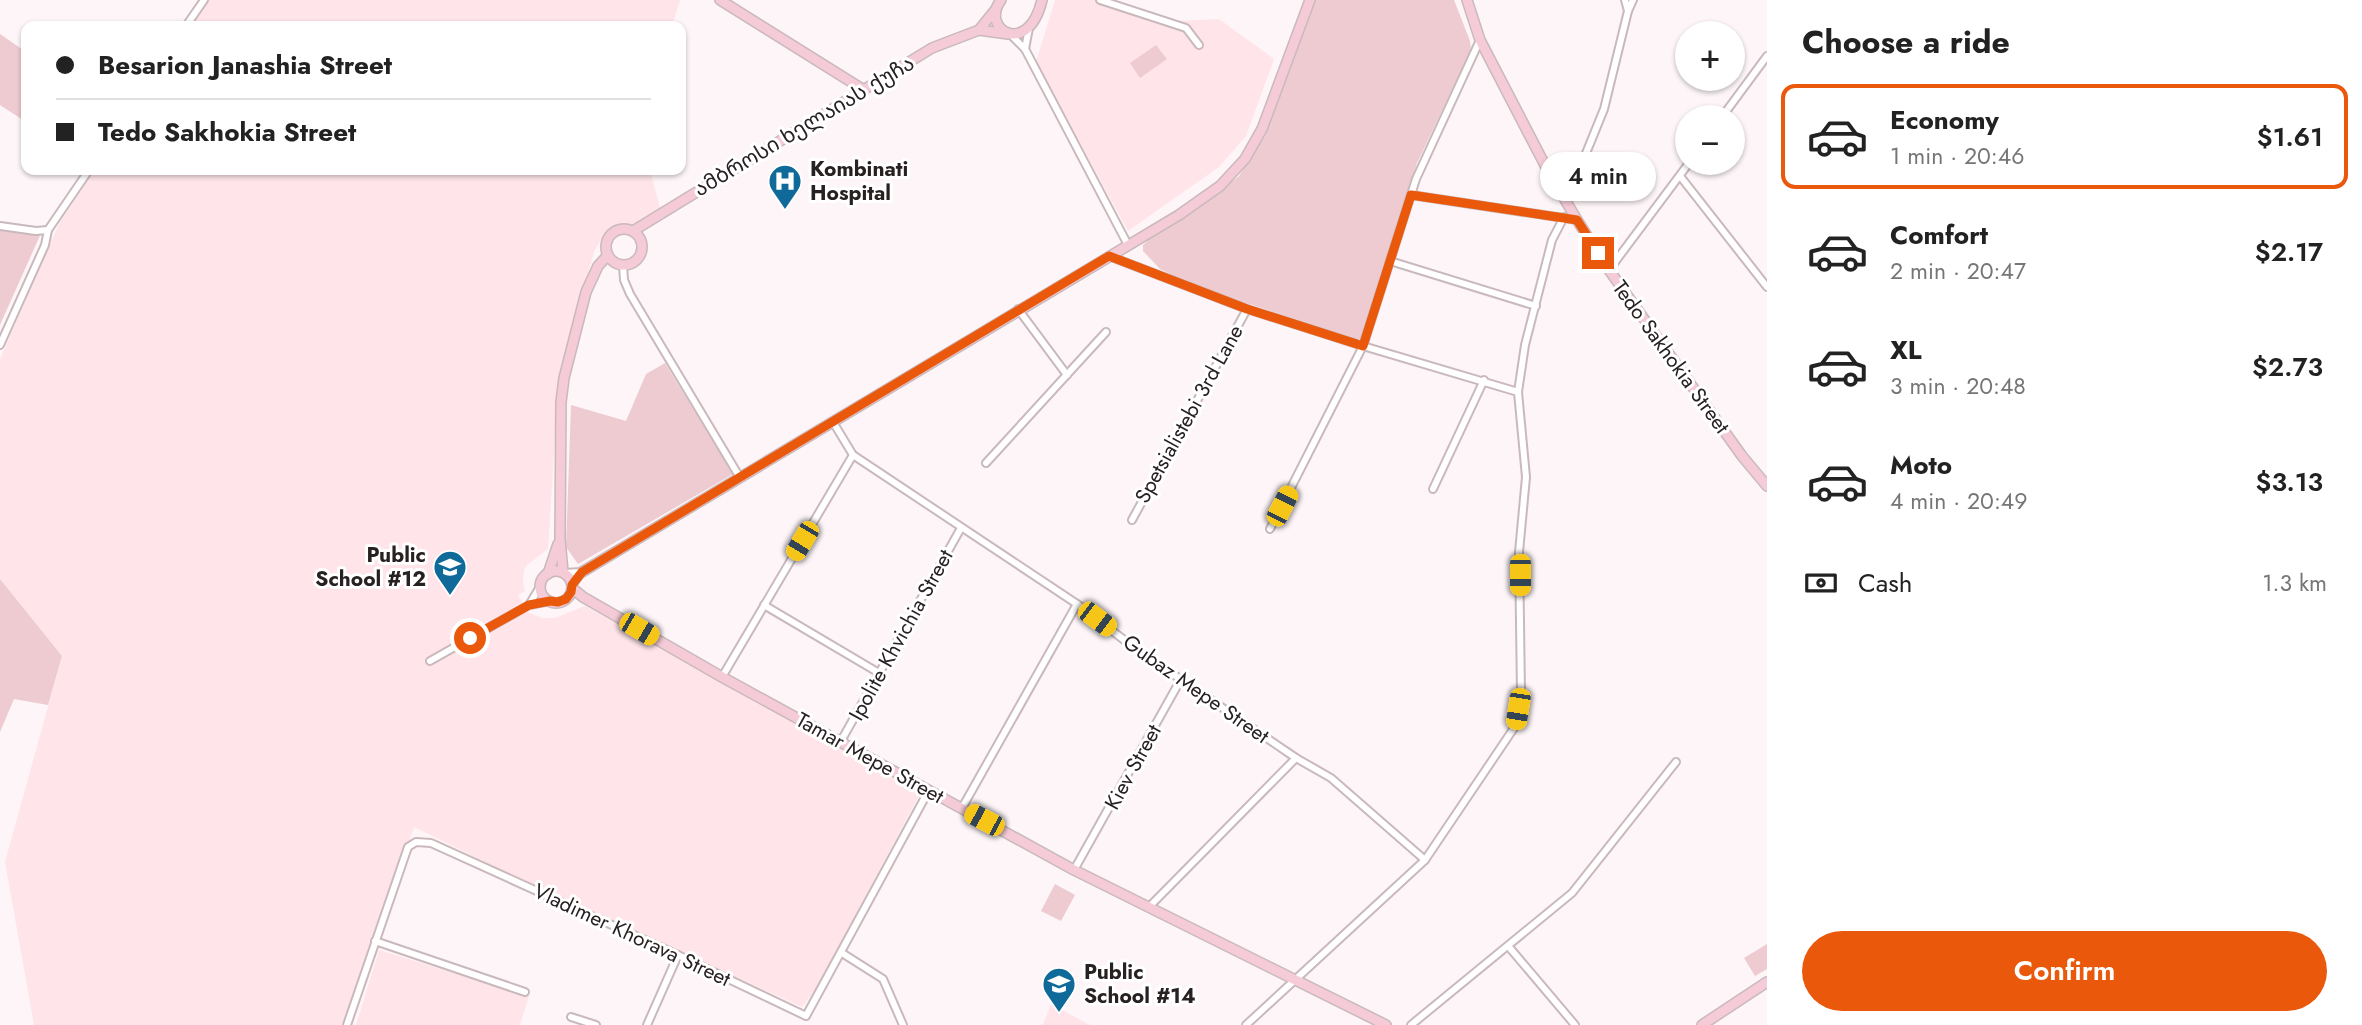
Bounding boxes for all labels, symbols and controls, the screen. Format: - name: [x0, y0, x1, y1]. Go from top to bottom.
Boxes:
- text: Choose a ride: [1802, 19, 2010, 65]
- map controls: [1675, 21, 1745, 175]
- button: +: [1675, 21, 1745, 91]
- text: Besarion Janashia Street: [98, 46, 392, 84]
- street label: ამბროსი ხელაიას ქუჩა: [688, 48, 920, 204]
- text: Economy: [1890, 101, 1999, 139]
- button: −: [1675, 105, 1745, 175]
- icon: car: [1806, 105, 1869, 168]
- text: Tedo Sakhokia Street: [98, 113, 356, 151]
- text: $1.61: [2257, 118, 2323, 156]
- text: 1 min · 20:46: [1890, 139, 2024, 173]
- callout: 4 min: [1540, 152, 1656, 201]
- place label: Kombinati Hospital: [810, 154, 908, 208]
- text: 4 min: [1568, 159, 1628, 193]
- hospital icon: Kombinati Hospital: [766, 162, 804, 211]
- text: Comfort: [1890, 216, 1988, 254]
- icon: car: [1806, 220, 1869, 283]
- text: $2.17: [2255, 233, 2323, 271]
- route end: [1582, 237, 1614, 269]
- text: 2 min · 20:47: [1890, 254, 2026, 288]
- street label: Tedo Sakhokia Street: [1605, 274, 1737, 440]
- street label: Spetsialistebi 3rd Lane: [1127, 319, 1251, 509]
- text: XL: [1890, 331, 1922, 369]
- icon: car: [1806, 335, 1869, 398]
- text: $2.73: [2252, 348, 2323, 386]
- text: 3 min · 20:48: [1890, 369, 2026, 403]
- text: Moto: [1890, 446, 1952, 484]
- icon: car: [1806, 450, 1869, 513]
- text: $3.13: [2256, 463, 2323, 501]
- car: [1264, 483, 1301, 529]
- text: 4 min · 20:49: [1890, 484, 2027, 518]
- car: [783, 518, 822, 564]
- place label: Public School #12: [315, 540, 426, 594]
- street label: Ipolite Khvichia Street: [841, 544, 961, 726]
- school or university icon: Public School #12: [431, 548, 469, 597]
- car: [1510, 554, 1531, 596]
- icon: cash: [1802, 564, 1840, 602]
- text: Cash: [1858, 564, 1912, 602]
- text: 1.3 km: [2262, 566, 2327, 600]
- car: [1074, 598, 1121, 640]
- car: [616, 609, 663, 649]
- route start: [454, 622, 486, 654]
- street label: Gubaz Mepe Street: [1117, 627, 1275, 751]
- car: [1505, 687, 1532, 731]
- street label: Tamar Mepe Street: [791, 705, 949, 811]
- street label: Kiev Street: [1097, 719, 1169, 815]
- car: [961, 801, 1008, 839]
- street label: Vladimer Khorava Street: [529, 876, 735, 994]
- button: Confirm: [1802, 931, 2327, 1011]
- place label: Public School #14: [1084, 957, 1196, 1011]
- school or university icon: Public School #14: [1040, 965, 1078, 1014]

